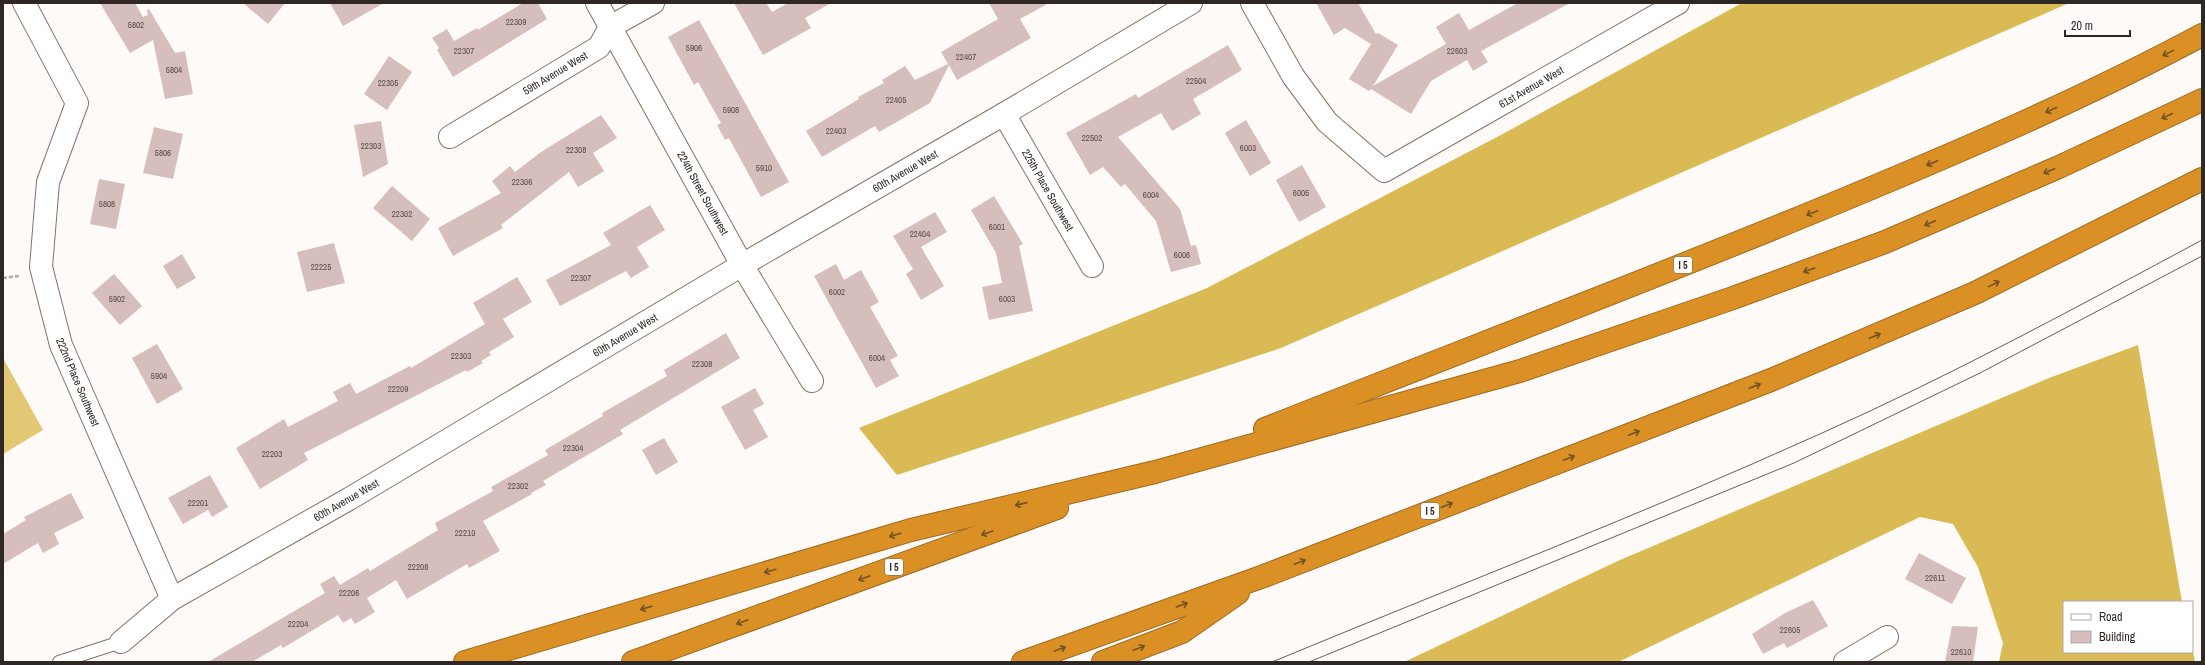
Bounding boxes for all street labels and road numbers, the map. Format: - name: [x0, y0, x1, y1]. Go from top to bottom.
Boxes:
- street label: 59th Avenue West: [520, 48, 590, 98]
- street label: 61st Avenue West: [1496, 63, 1566, 111]
- street label: 60th Avenue West: [870, 146, 940, 195]
- street label: 225th Place Southwest: [1019, 147, 1077, 234]
- street label: 224th Street Southwest: [674, 149, 732, 238]
- road number: I 5: [1674, 257, 1692, 273]
- street label: 60th Avenue West: [590, 310, 660, 360]
- street label: 222nd Place Southwest: [53, 336, 103, 429]
- street label: 60th Avenue West: [311, 475, 381, 524]
- road number: I 5: [1421, 503, 1439, 519]
- road number: I 5: [885, 559, 903, 575]

